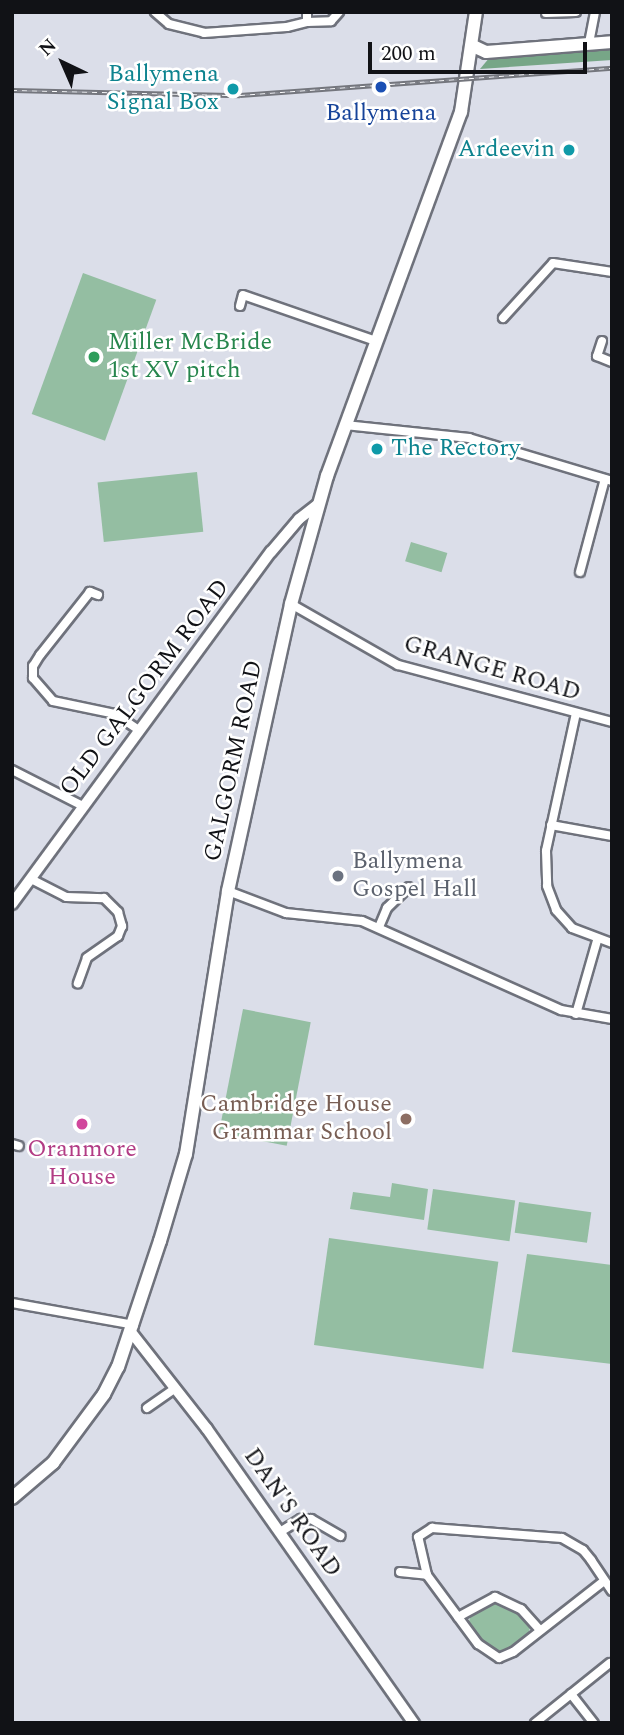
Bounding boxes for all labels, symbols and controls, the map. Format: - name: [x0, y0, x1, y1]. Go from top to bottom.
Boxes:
- north arrow: [28, 28, 98, 98]
- scale bar: [372, 28, 591, 72]
- text: N: [32, 32, 64, 63]
- text: 200 m: [381, 38, 436, 70]
- place label: Ballymena Signal Box: [107, 61, 219, 117]
- marker: Ballymena: [371, 77, 391, 97]
- marker: Ballymena Signal Box: [225, 81, 241, 97]
- place label: Ballymena: [326, 100, 436, 128]
- place label: Ardeevin: [458, 136, 555, 164]
- marker: Ardeevin: [561, 142, 577, 158]
- place label: Miller McBride 1st XV pitch: [108, 329, 272, 385]
- marker: Miller McBride 1st XV pitch: [86, 349, 102, 365]
- place label: The Rectory: [391, 435, 520, 463]
- marker: The Rectory: [369, 441, 385, 457]
- street label: OLD GALGORM ROAD: [54, 574, 236, 802]
- street label: GRANGE ROAD: [400, 630, 584, 708]
- street label: GALGORM ROAD: [199, 658, 269, 864]
- place label: Ballymena Gospel Hall: [352, 848, 477, 904]
- marker: Ballymena Gospel Hall: [330, 868, 346, 884]
- place label: Cambridge House Grammar School: [200, 1091, 392, 1147]
- marker: Cambridge House Grammar School: [398, 1111, 414, 1127]
- marker: Oranmore House: [74, 1116, 90, 1132]
- place label: Oranmore House: [27, 1136, 137, 1192]
- street label: DAN'S ROAD: [237, 1443, 347, 1583]

